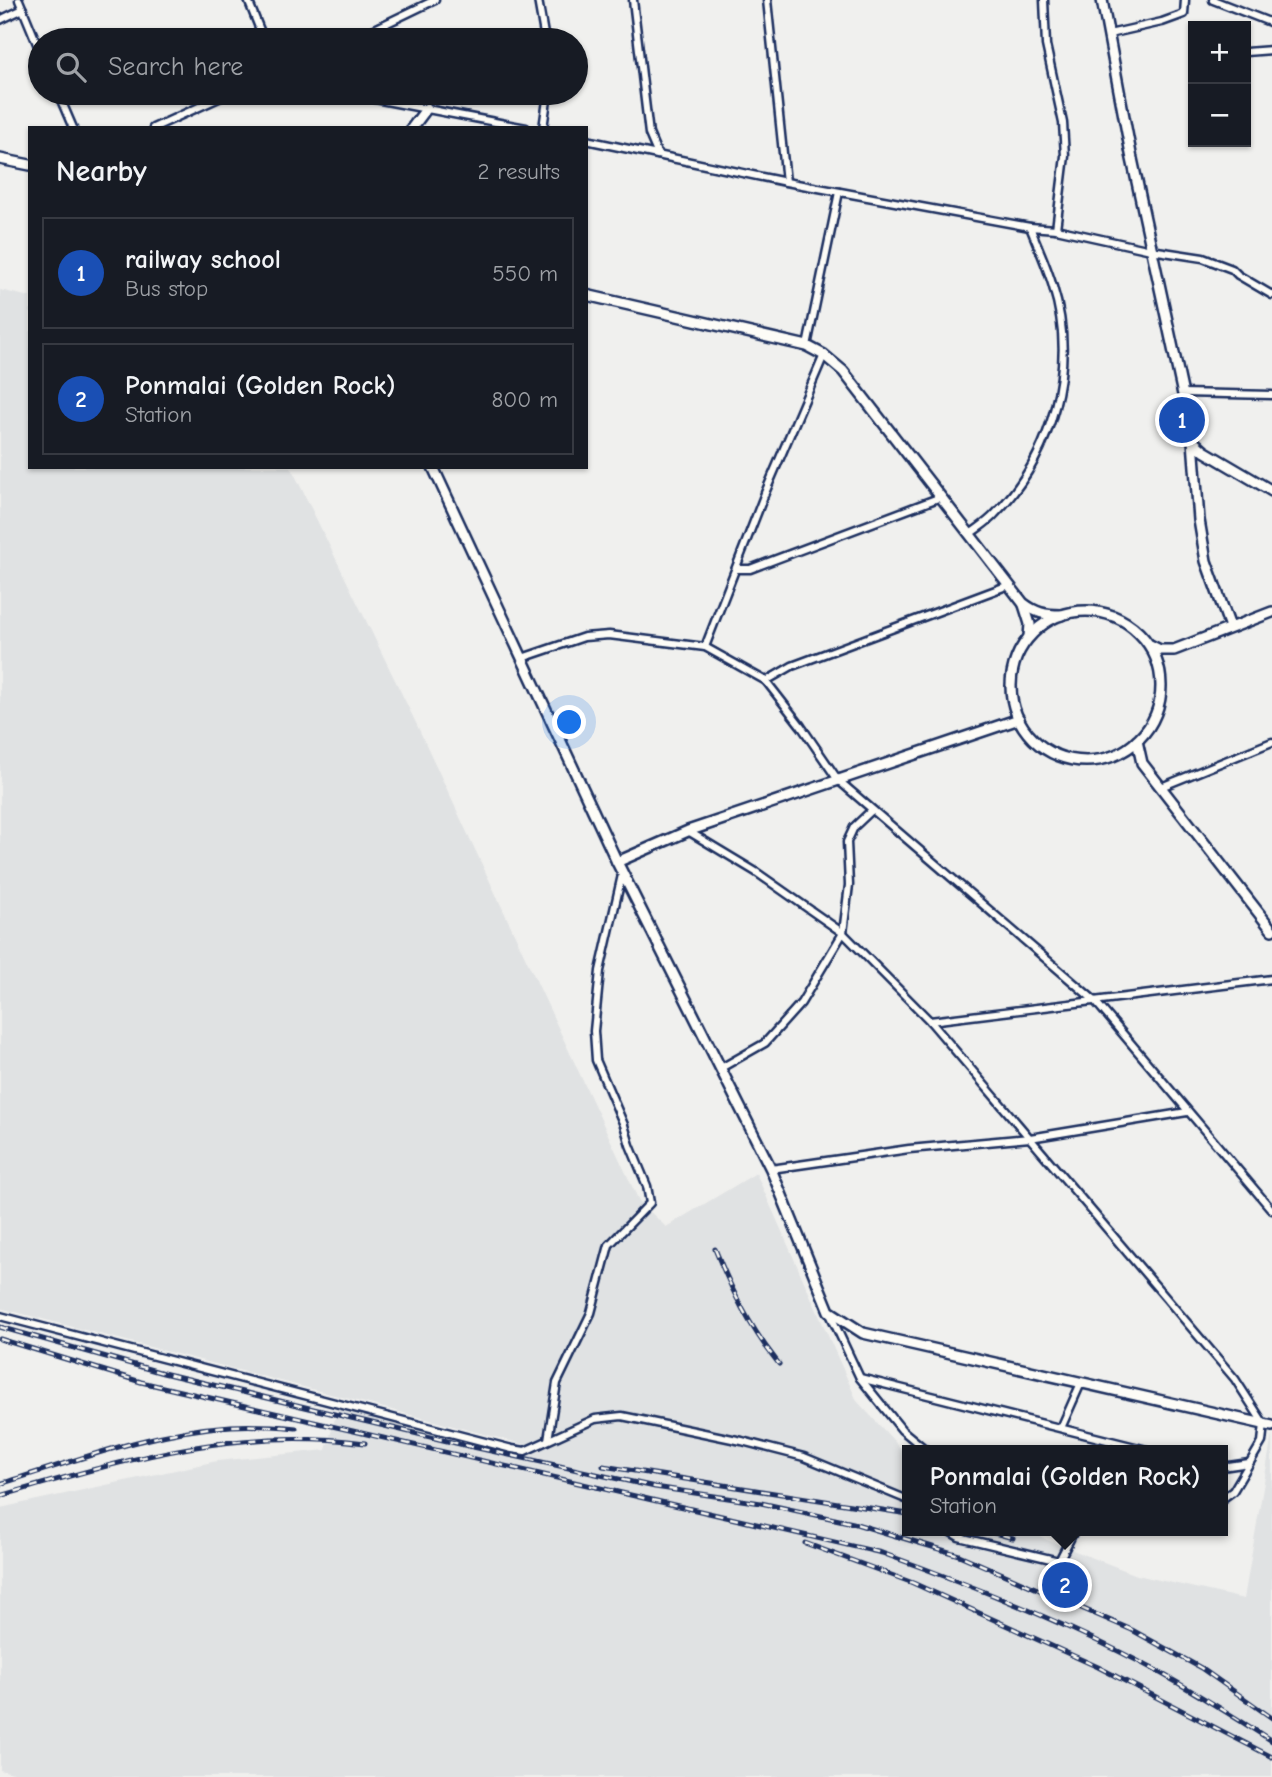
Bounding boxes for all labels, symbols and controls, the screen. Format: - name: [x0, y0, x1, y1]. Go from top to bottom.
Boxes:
- map controls: [1188, 21, 1251, 147]
- button: +: [1188, 21, 1251, 84]
- search box: [28, 28, 588, 105]
- icon: search: [52, 48, 90, 86]
- text: Search here: [108, 52, 243, 82]
- button: −: [1188, 84, 1251, 147]
- text: Nearby: [56, 154, 147, 189]
- text: 2 results: [478, 158, 560, 185]
- text: railway school: [125, 245, 281, 275]
- text: 1: [76, 260, 86, 287]
- text: 550 m: [492, 260, 558, 287]
- text: Bus stop: [125, 275, 208, 302]
- text: Ponmalai (Golden Rock): [125, 371, 395, 401]
- text: 2: [75, 386, 87, 413]
- text: 800 m: [491, 386, 558, 413]
- pin: 1: [1159, 394, 1205, 446]
- text: Station: [125, 401, 192, 428]
- your location: [552, 705, 586, 739]
- popup: [902, 1445, 1228, 1536]
- text: Ponmalai (Golden Rock): [930, 1462, 1200, 1492]
- text: Station: [930, 1492, 997, 1519]
- pin: 2: [1042, 1559, 1088, 1611]

